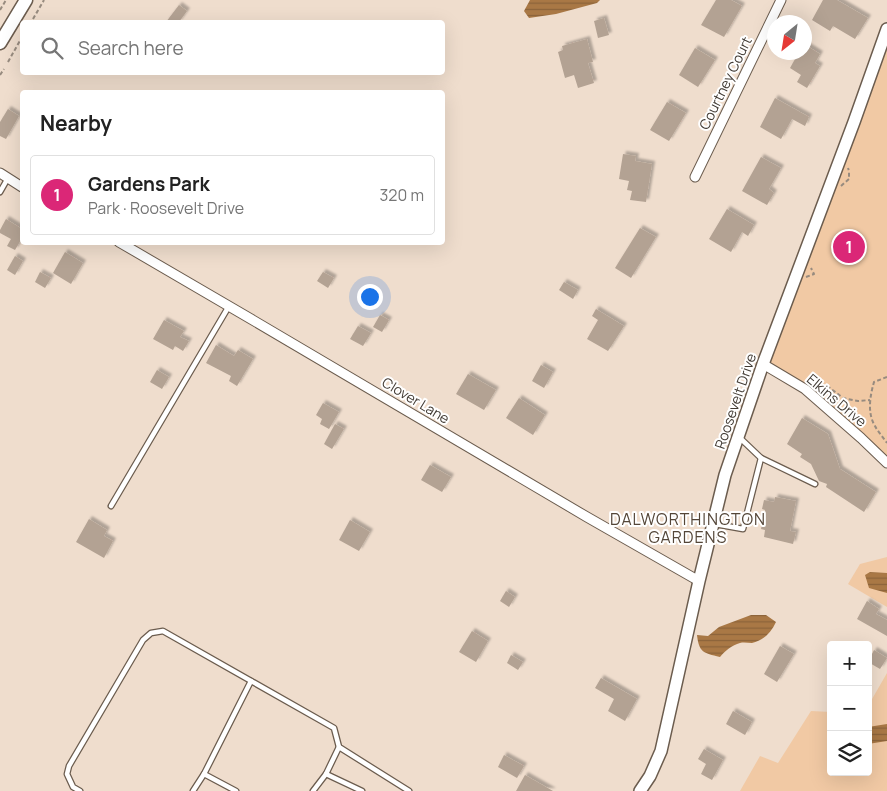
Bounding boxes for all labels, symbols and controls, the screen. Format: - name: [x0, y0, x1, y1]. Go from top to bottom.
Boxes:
- north arrow: [767, 15, 812, 60]
- search box: [20, 20, 445, 75]
- street label: Courtney Court: [694, 33, 756, 133]
- icon: search: [38, 34, 66, 62]
- text: Search here: [78, 35, 184, 61]
- text: Nearby: [40, 109, 112, 137]
- text: Gardens Park: [88, 171, 210, 197]
- text: 1: [53, 184, 61, 206]
- text: 320 m: [380, 184, 424, 206]
- text: Park · Roosevelt Drive: [88, 197, 244, 219]
- pin: 1: [833, 228, 865, 266]
- your location: [357, 284, 383, 310]
- street label: Roosevelt Drive: [710, 351, 760, 451]
- street label: Elkins Drive: [803, 369, 871, 431]
- street label: Clover Lane: [379, 372, 453, 428]
- district label: DALWORTHINGTON GARDENS: [610, 508, 766, 548]
- map controls: [827, 641, 872, 776]
- button: +: [827, 641, 872, 686]
- button: −: [827, 686, 872, 731]
- button: layers: [827, 731, 872, 776]

